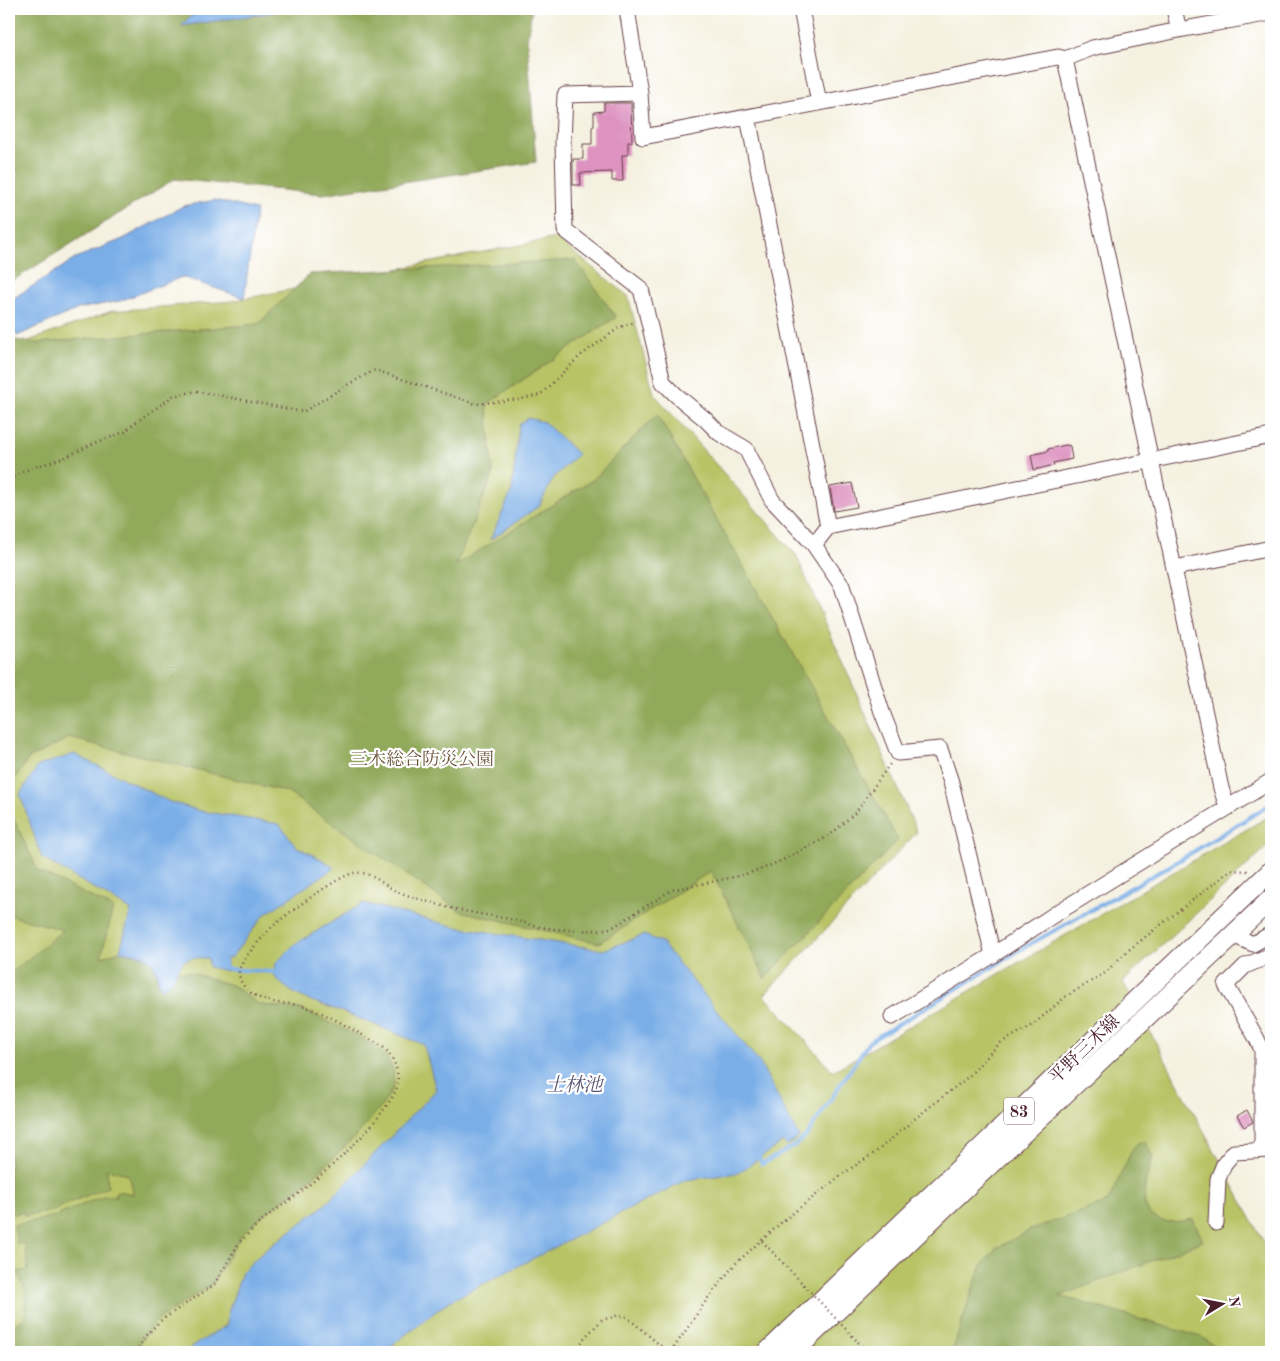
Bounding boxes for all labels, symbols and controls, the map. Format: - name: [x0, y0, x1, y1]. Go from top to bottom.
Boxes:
- park label: 三木総合防災公園: [350, 749, 494, 769]
- street label: 平野三木線: [1045, 1011, 1123, 1087]
- water label: 士林池: [545, 1075, 604, 1096]
- road number: 83: [1004, 1098, 1034, 1124]
- north arrow: [1198, 1278, 1248, 1328]
- text: N: [1226, 1295, 1242, 1309]

